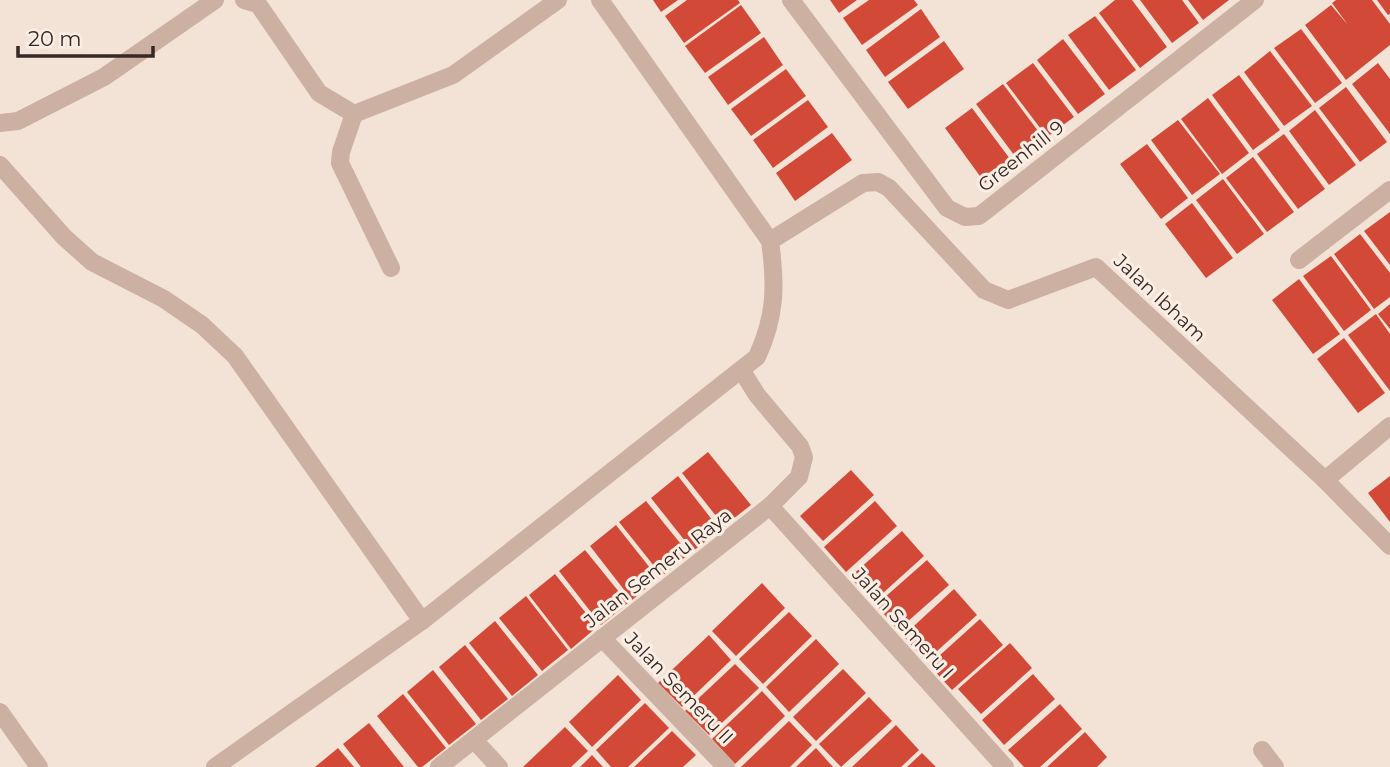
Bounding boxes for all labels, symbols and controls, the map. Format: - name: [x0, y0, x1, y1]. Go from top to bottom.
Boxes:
- scale bar: [18, 14, 152, 58]
- text: 20 m: [28, 26, 82, 51]
- street label: Greenhill 9: [973, 115, 1069, 197]
- street label: Jalan Ibham: [1108, 249, 1211, 347]
- street label: Jalan Semeru Raya: [579, 503, 736, 633]
- street label: Jalan Semeru I: [847, 562, 959, 683]
- street label: Jalan Semeru II: [619, 627, 738, 749]

